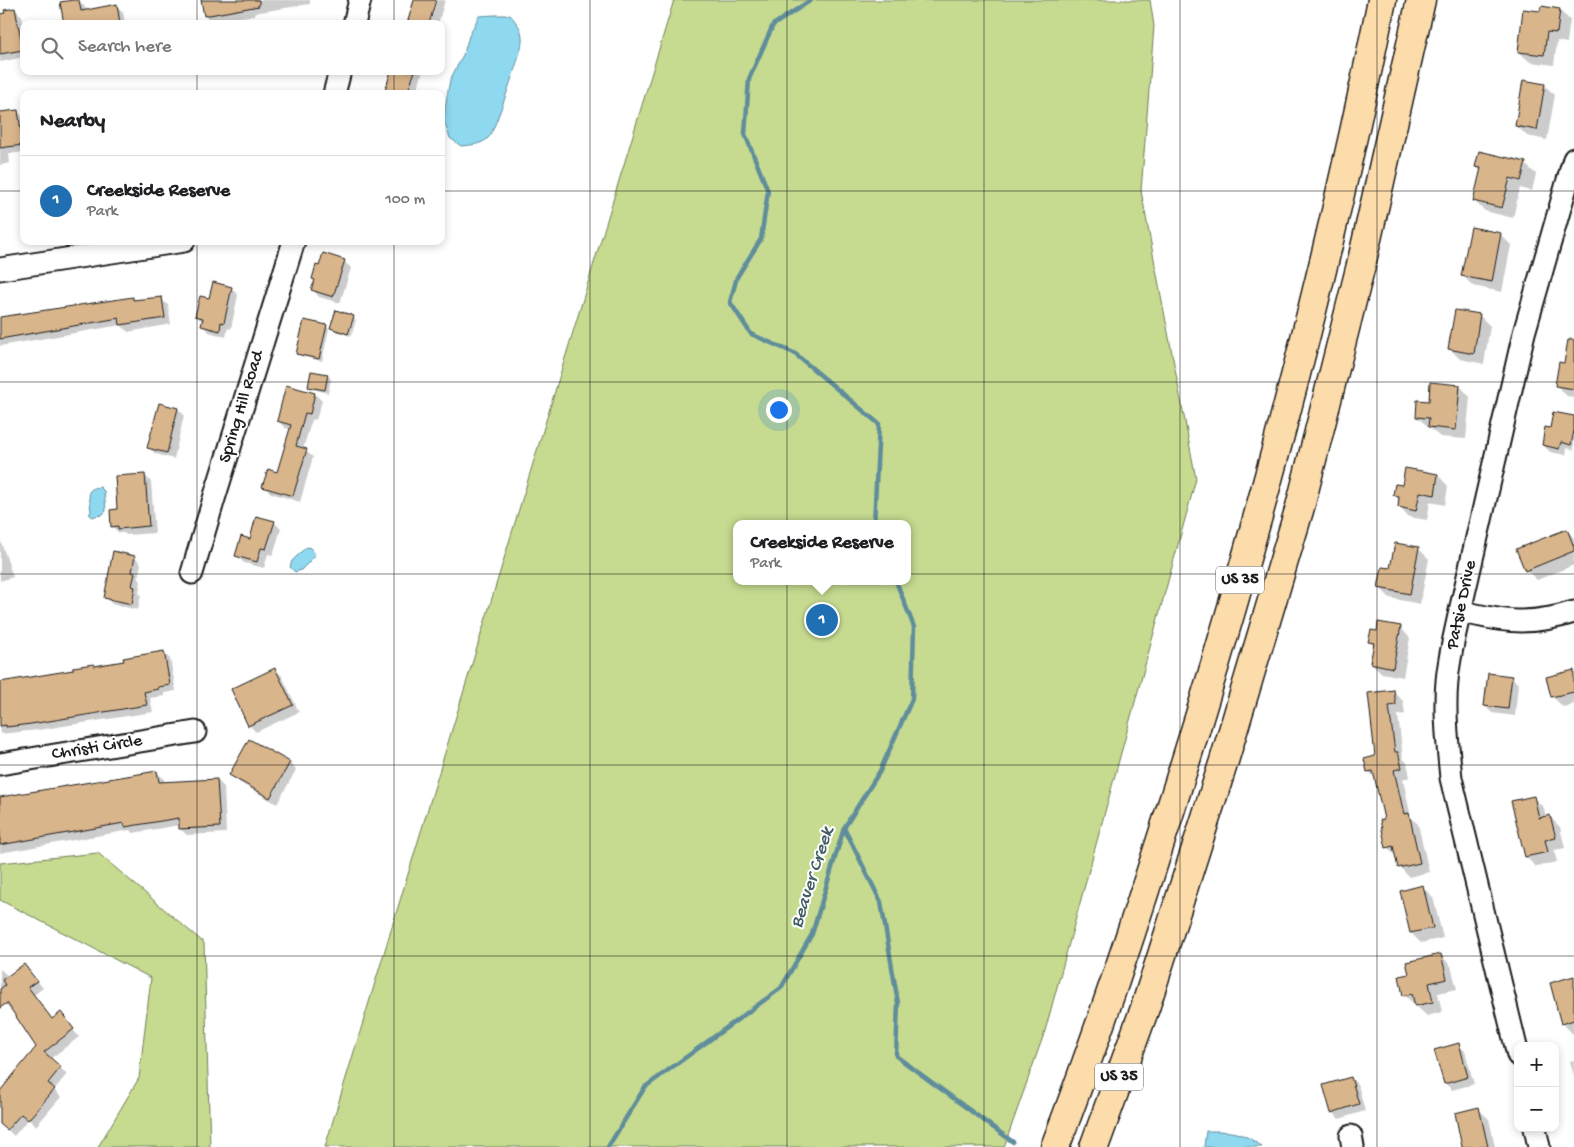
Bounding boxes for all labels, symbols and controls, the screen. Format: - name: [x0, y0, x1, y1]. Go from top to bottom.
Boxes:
- search box: [20, 20, 445, 75]
- icon: search: [38, 34, 66, 62]
- text: Search here: [78, 36, 172, 59]
- text: Nearby: [40, 110, 105, 135]
- text: Creekside Reserve: [87, 180, 230, 203]
- text: 1: [53, 191, 59, 210]
- text: 100 m: [385, 191, 425, 210]
- text: Park: [87, 203, 118, 222]
- street label: Spring Hill Road: [215, 347, 269, 466]
- your location: [766, 397, 792, 423]
- popup: [733, 520, 911, 585]
- text: Creekside Reserve: [750, 532, 894, 555]
- text: Park: [750, 555, 781, 574]
- street label: Patsie Drive: [1442, 558, 1482, 652]
- road number: US 35: [1216, 566, 1264, 594]
- pin: 1: [806, 601, 838, 639]
- street label: Christi Circle: [50, 730, 144, 766]
- water label: Beaver Creek: [786, 823, 841, 931]
- map controls: [1514, 1042, 1559, 1132]
- button: +: [1514, 1042, 1559, 1087]
- road number: US 35: [1095, 1064, 1143, 1090]
- button: −: [1514, 1087, 1559, 1132]

